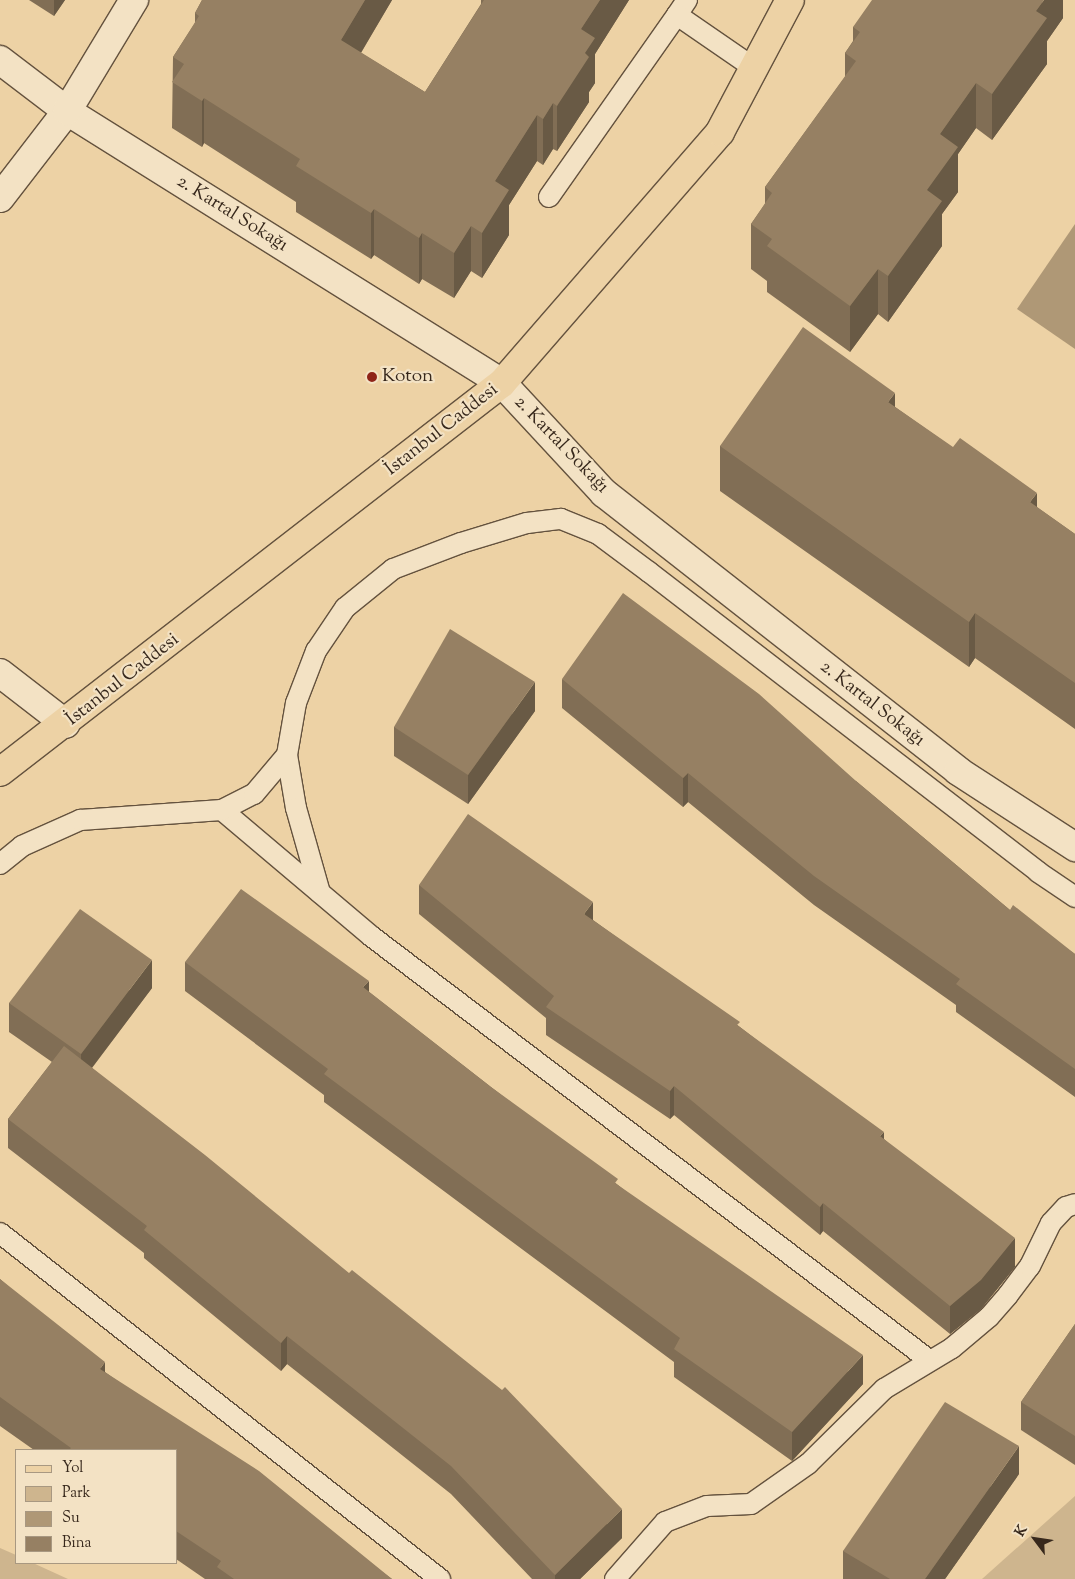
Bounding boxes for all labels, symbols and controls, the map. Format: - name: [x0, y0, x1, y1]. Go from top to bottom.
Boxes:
- street label: 2. Kartal Sokağı: [172, 171, 292, 257]
- place label: Koton: [382, 366, 433, 388]
- marker: Koton: [366, 371, 378, 383]
- street label: İstanbul Caddesi: [381, 379, 503, 481]
- street label: 2. Kartal Sokağı: [509, 391, 613, 499]
- street label: İstanbul Caddesi: [62, 629, 184, 731]
- street label: 2. Kartal Sokağı: [815, 656, 929, 752]
- legend: [15, 1449, 178, 1564]
- text: Yol: [62, 1458, 84, 1479]
- text: Park: [62, 1483, 91, 1504]
- text: Su: [62, 1508, 80, 1529]
- north arrow: [1010, 1514, 1060, 1564]
- text: K: [1011, 1522, 1033, 1541]
- text: Bina: [62, 1533, 92, 1554]

